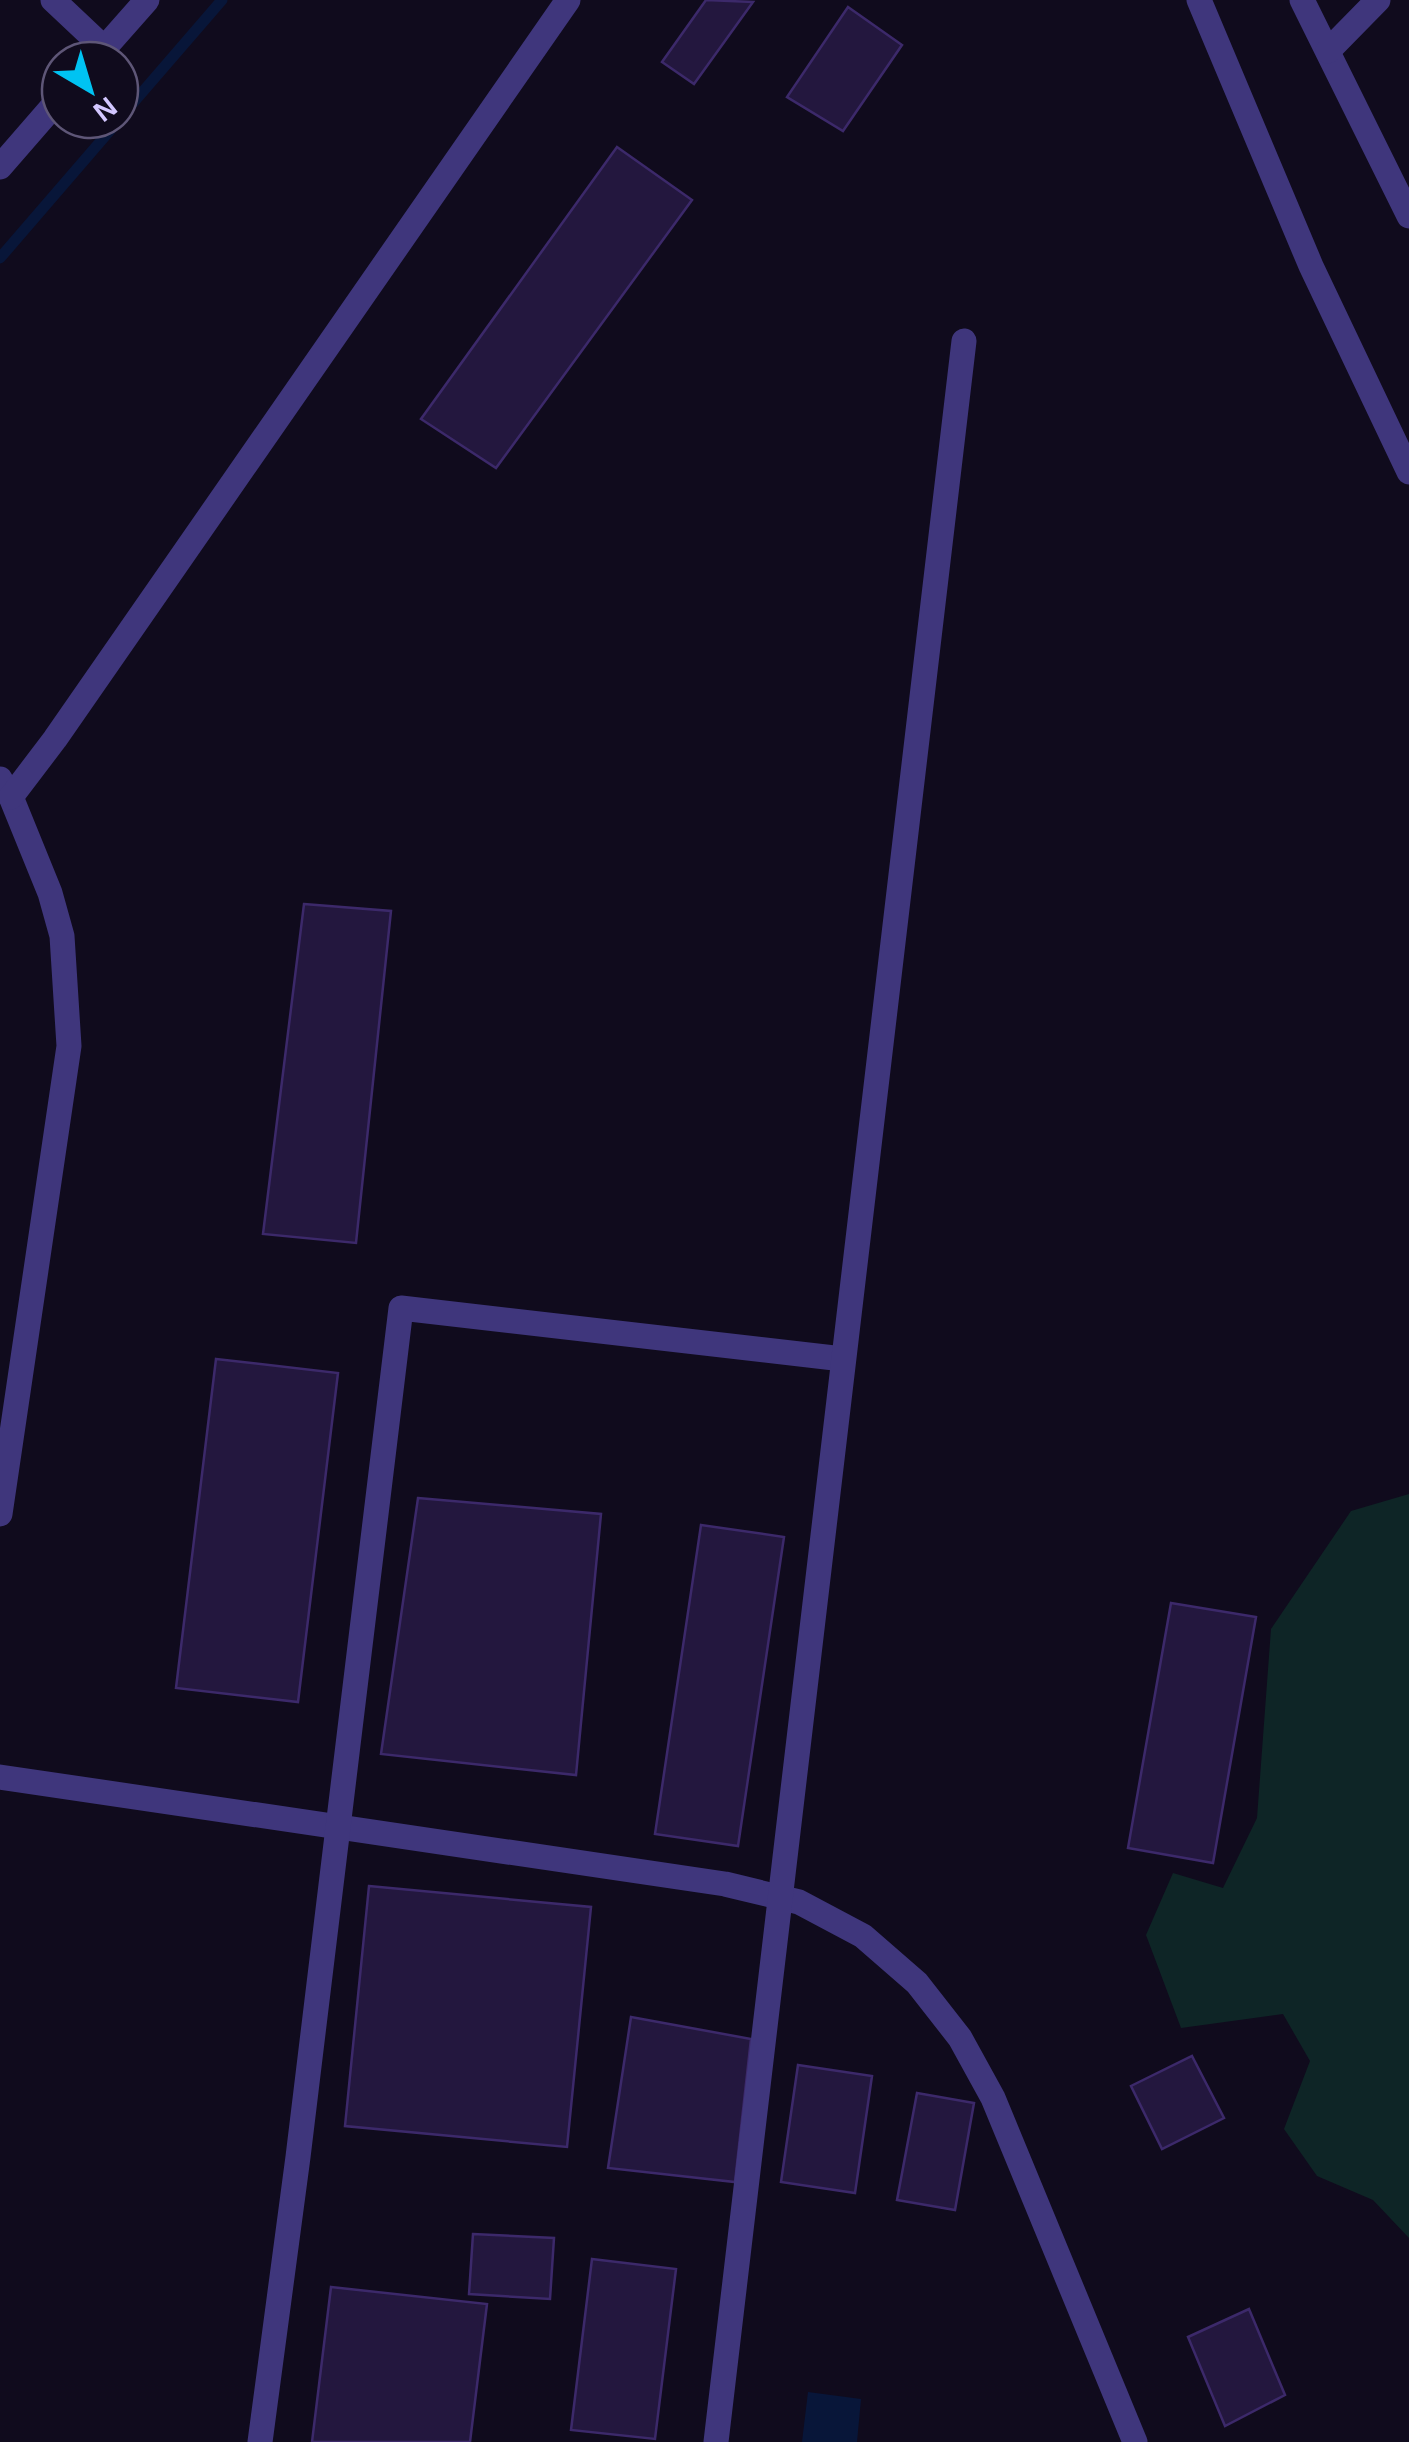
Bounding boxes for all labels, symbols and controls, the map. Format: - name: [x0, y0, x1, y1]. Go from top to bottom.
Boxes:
- north arrow: [40, 40, 140, 140]
- text: N: [88, 91, 123, 128]

